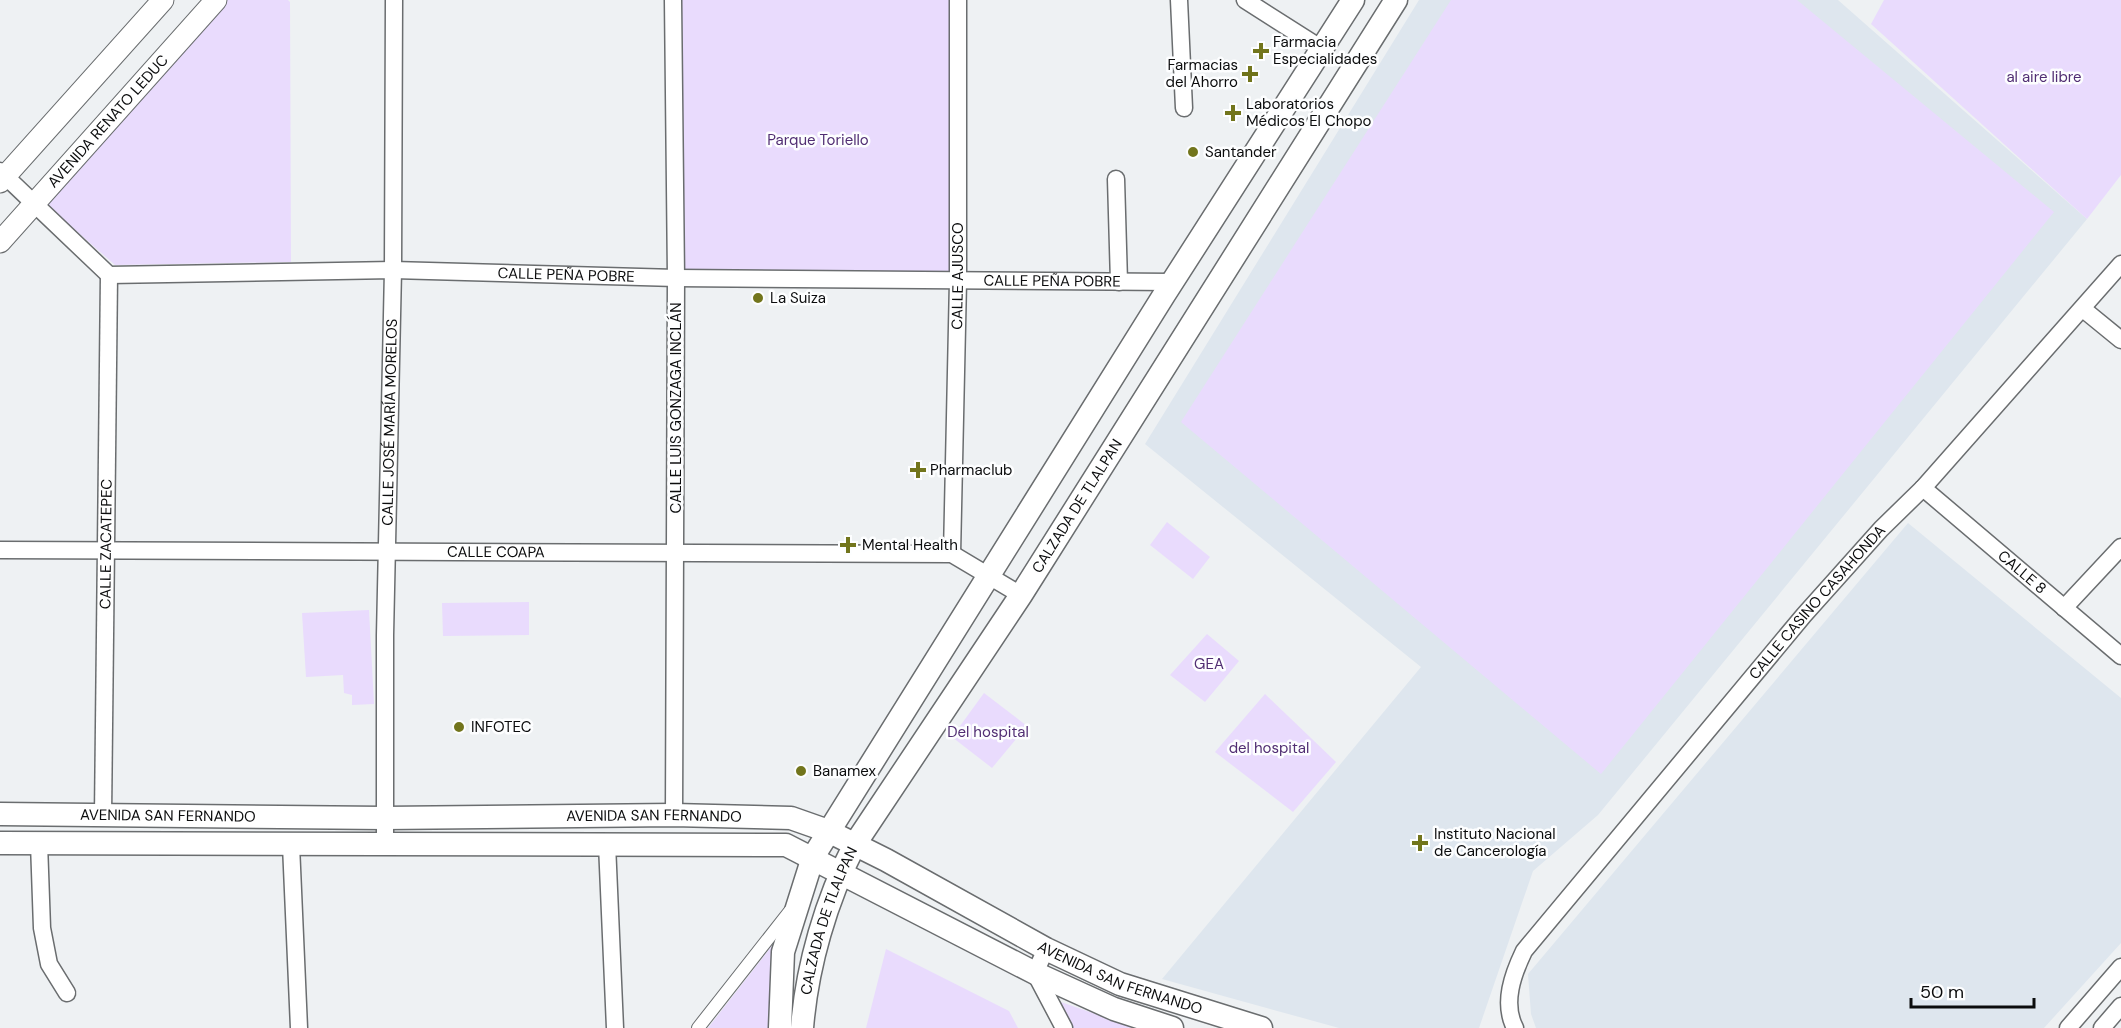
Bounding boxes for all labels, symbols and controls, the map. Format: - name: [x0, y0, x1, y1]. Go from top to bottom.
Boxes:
- place label: Farmacia Especialidades: [1273, 32, 1377, 69]
- marker: Farmacia Especialidades: [1254, 44, 1268, 58]
- street label: AVENIDA RENATO LEDUC: [43, 50, 173, 192]
- place label: Farmacias del Ahorro: [1166, 55, 1238, 92]
- marker: Farmacias del Ahorro: [1243, 67, 1257, 81]
- park label: al aire libre: [2006, 67, 2082, 87]
- place label: Laboratorios Médicos El Chopo: [1246, 94, 1372, 131]
- marker: Laboratorios Médicos El Chopo: [1224, 104, 1242, 122]
- park label: Parque Toriello: [767, 130, 869, 150]
- place label: Santander: [1205, 142, 1277, 162]
- marker: Santander: [1186, 145, 1200, 159]
- street label: CALLE AJUSCO: [947, 222, 968, 330]
- street label: CALLE PEÑA POBRE: [497, 263, 635, 287]
- street label: CALLE PEÑA POBRE: [984, 270, 1121, 292]
- place label: La Suiza: [770, 288, 826, 308]
- marker: La Suiza: [751, 291, 765, 305]
- street label: CALLE LUIS GONZAGA INCLÁN: [666, 302, 686, 514]
- street label: CALLE JOSÉ MARÍA MORELOS: [377, 318, 402, 526]
- street label: CALZADA DE TLALPAN: [1027, 435, 1127, 577]
- place label: Pharmaclub: [930, 460, 1012, 480]
- marker: Pharmaclub: [911, 463, 925, 477]
- street label: CALLE ZACATEPEC: [95, 478, 117, 609]
- street label: CALLE CASINO CASAHONDA: [1744, 521, 1890, 684]
- place label: Mental Health: [862, 535, 958, 555]
- marker: Mental Health: [839, 536, 857, 554]
- street label: CALLE COAPA: [447, 542, 545, 562]
- street label: CALLE 8: [1994, 546, 2051, 598]
- park label: GEA: [1194, 654, 1224, 674]
- place label: INFOTEC: [471, 717, 532, 737]
- marker: INFOTEC: [452, 720, 466, 734]
- park label: Del hospital: [947, 722, 1029, 742]
- park label: del hospital: [1229, 738, 1309, 758]
- place label: Banamex: [813, 761, 877, 781]
- marker: Banamex: [794, 764, 808, 778]
- street label: AVENIDA SAN FERNANDO: [80, 805, 256, 827]
- street label: AVENIDA SAN FERNANDO: [566, 805, 742, 827]
- place label: Instituto Nacional de Cancerología: [1434, 824, 1556, 861]
- marker: Instituto Nacional de Cancerología: [1411, 834, 1429, 852]
- street label: CALZADA DE TLALPAN: [796, 843, 862, 996]
- street label: AVENIDA SAN FERNANDO: [1034, 936, 1205, 1019]
- scale bar: [1911, 971, 2034, 1009]
- text: 50 m: [1920, 980, 1964, 1004]

